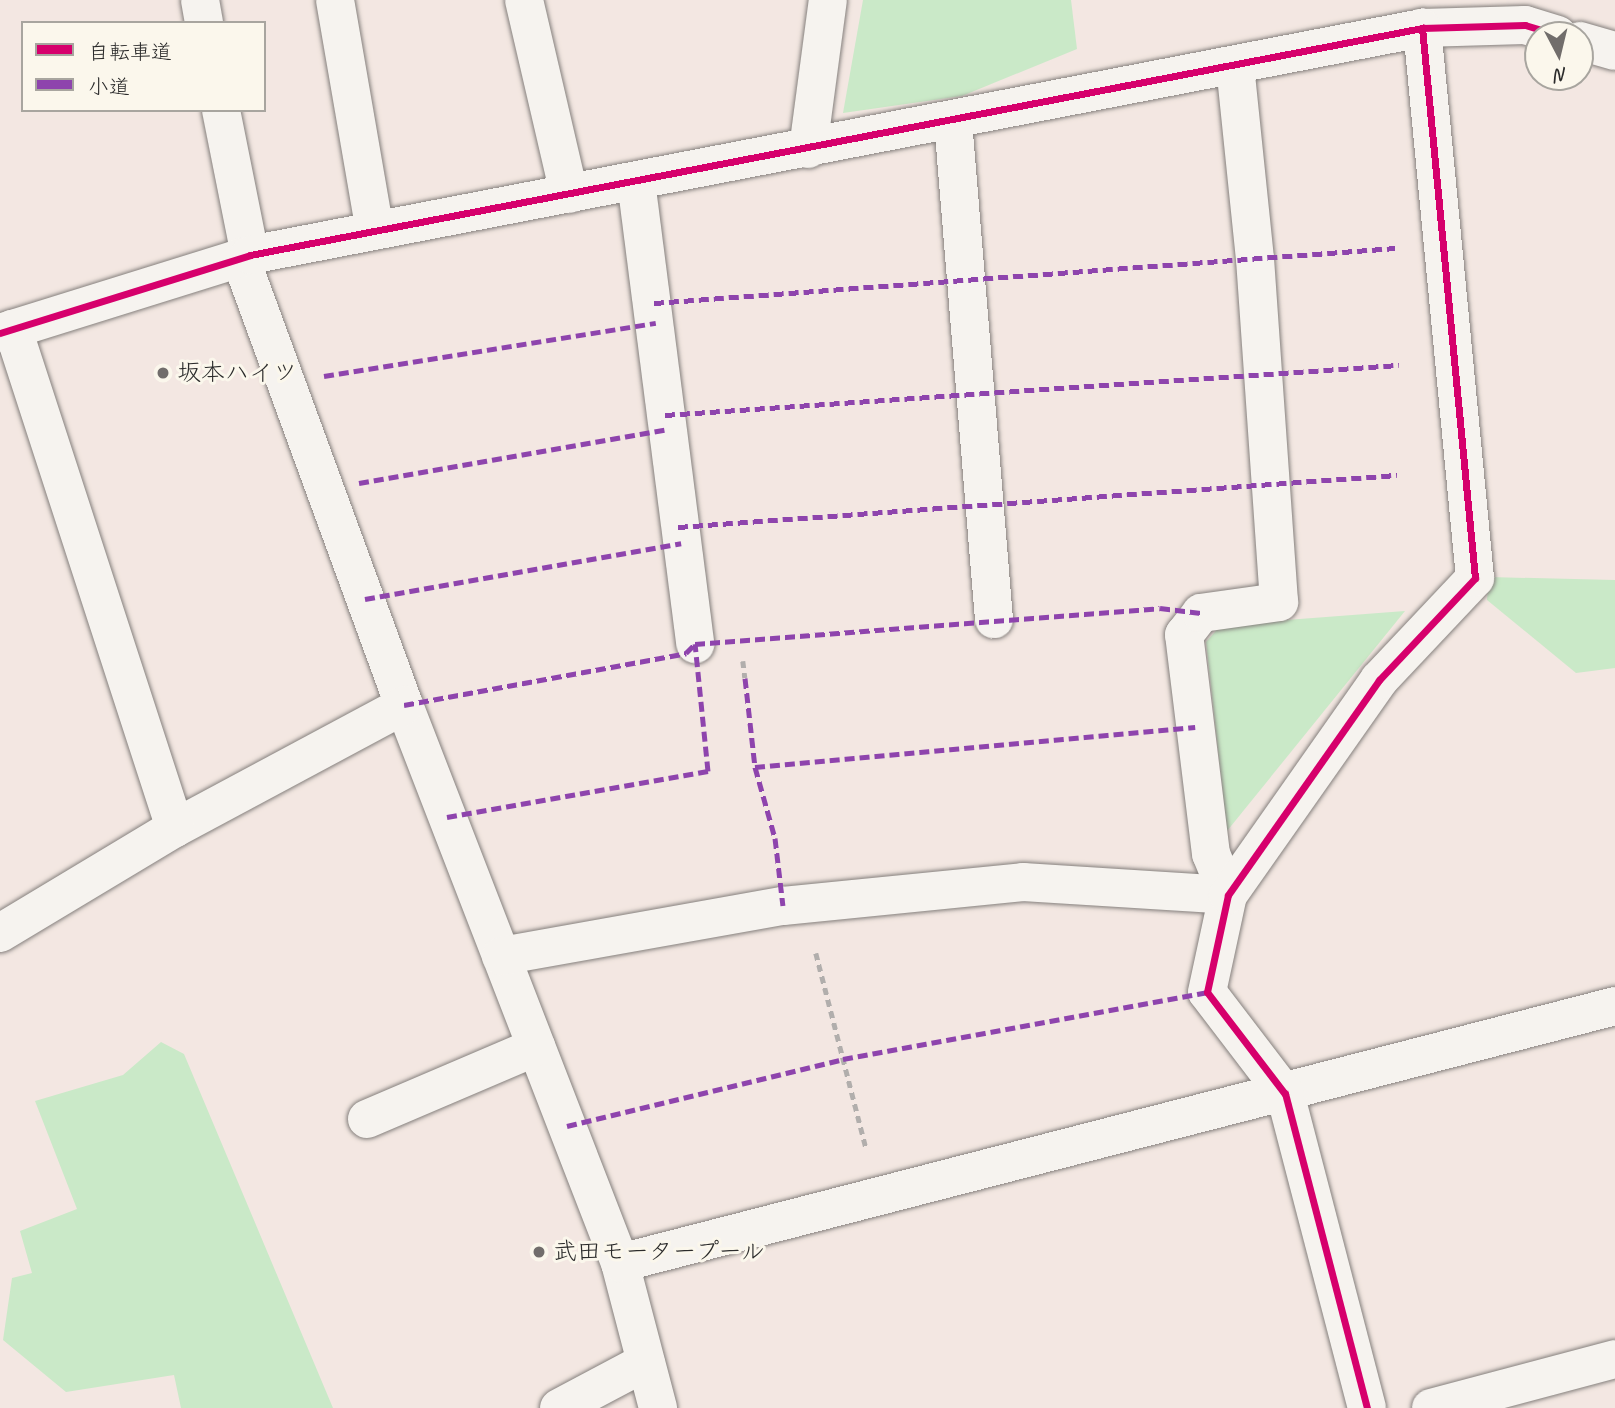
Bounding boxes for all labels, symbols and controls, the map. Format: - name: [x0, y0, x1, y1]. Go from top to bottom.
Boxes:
- legend: [21, 21, 266, 112]
- north arrow: [1524, 21, 1594, 91]
- text: 自転車道: [88, 39, 172, 65]
- text: N: [1554, 62, 1569, 87]
- text: 小道: [88, 74, 130, 100]
- place label: 坂本ハイツ: [177, 359, 297, 387]
- marker: 坂本ハイツ: [155, 365, 171, 381]
- place label: 武田モータープール: [553, 1238, 768, 1266]
- marker: 武田モータープール: [531, 1244, 547, 1260]

